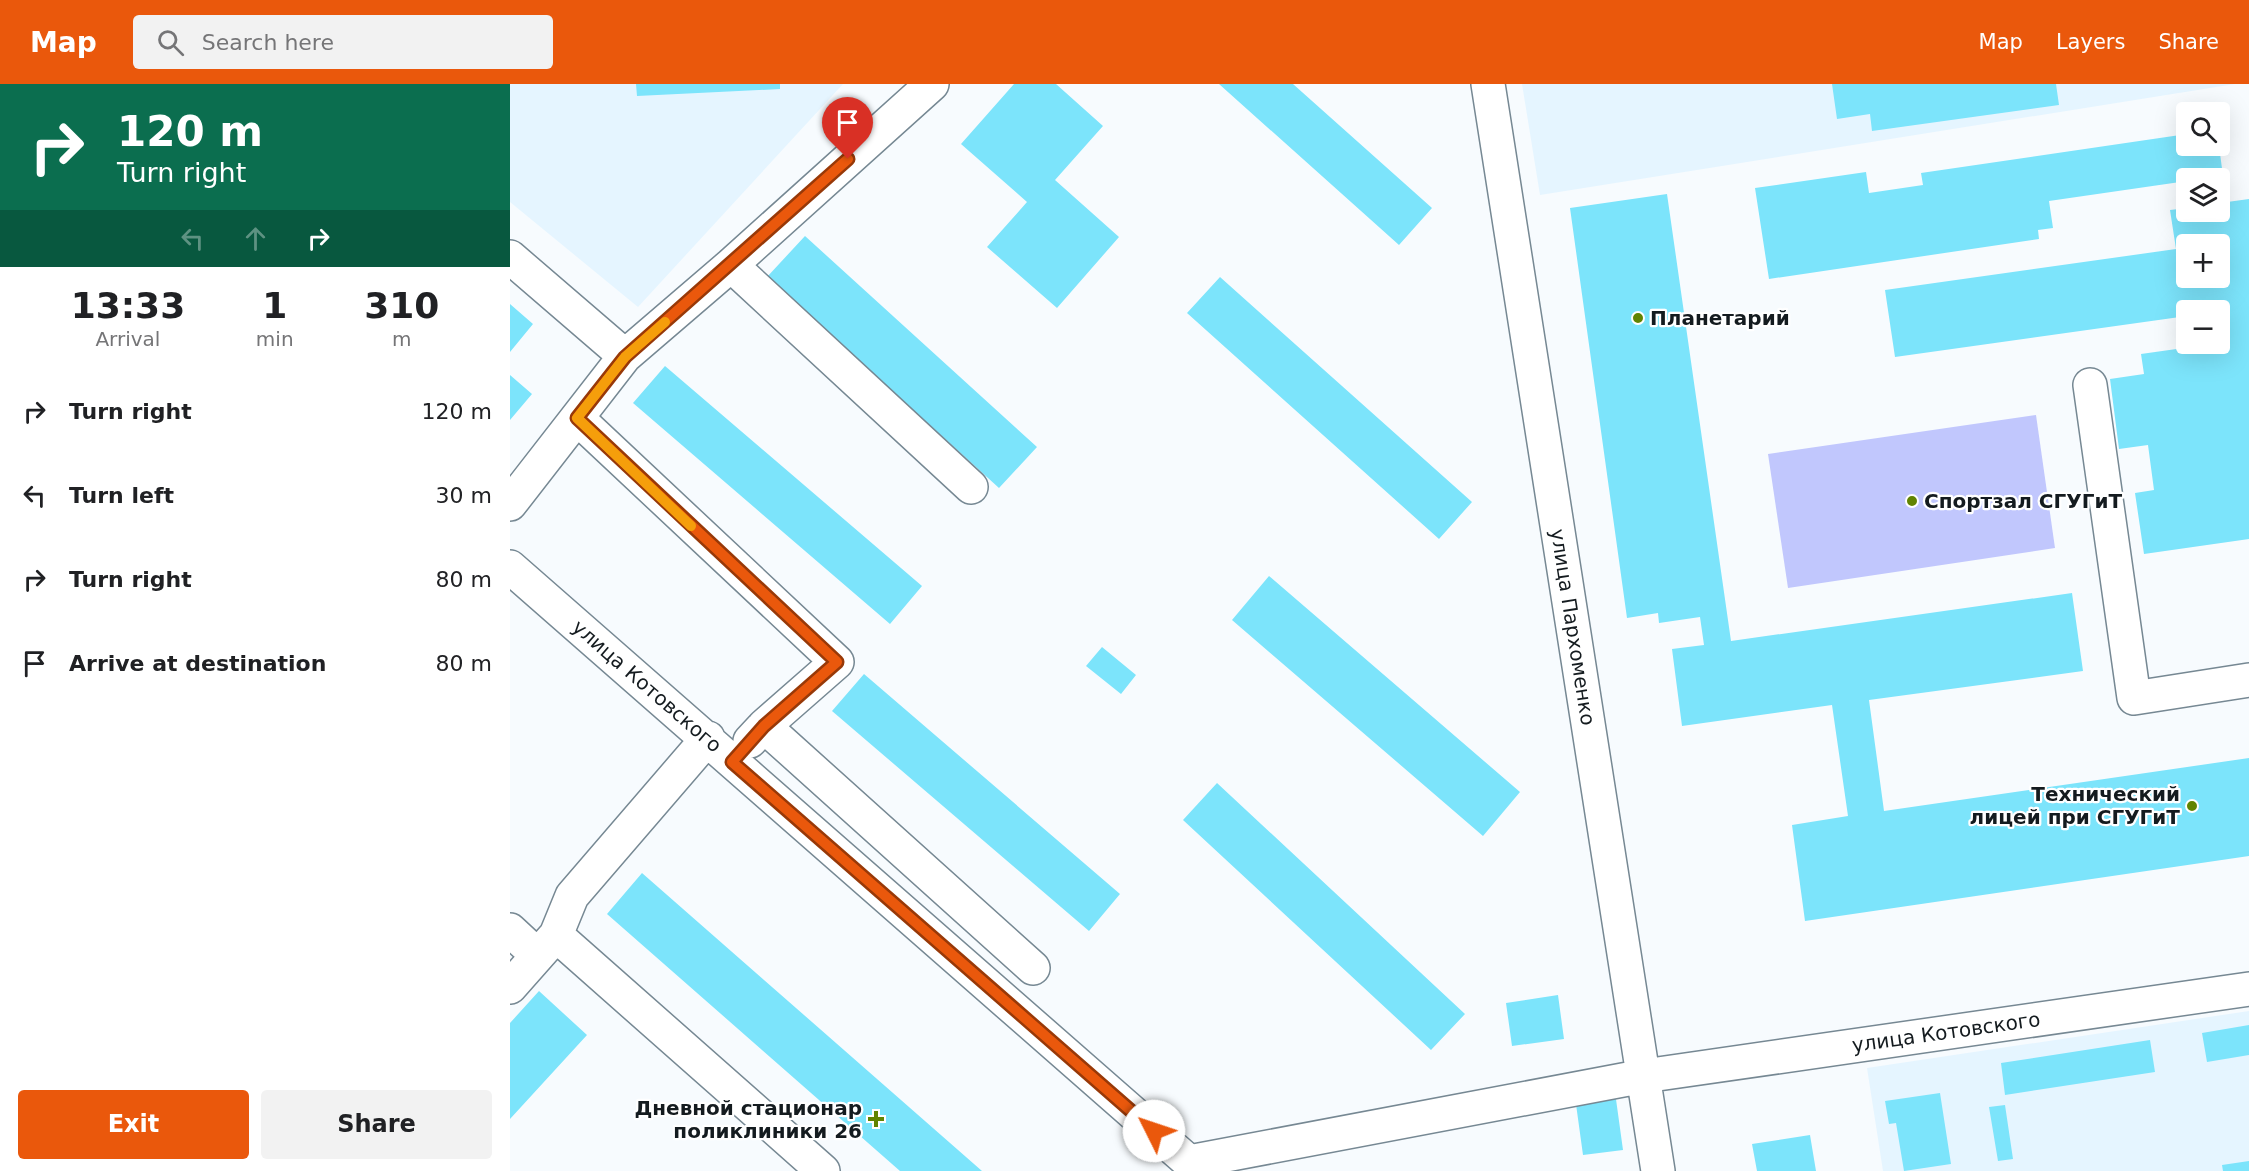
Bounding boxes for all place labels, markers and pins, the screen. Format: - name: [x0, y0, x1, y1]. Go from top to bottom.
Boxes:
- pin: [822, 97, 873, 159]
- place label: Планетарий: [1650, 306, 1790, 330]
- marker: Планетарий: [1631, 311, 1645, 325]
- place label: Спортзал СГУГиТ: [1924, 489, 2122, 513]
- marker: Спортзал СГУГиТ: [1905, 494, 1919, 508]
- place label: Технический лицей при СГУГиТ: [1970, 782, 2180, 829]
- marker: Технический лицей при СГУГиТ: [2185, 799, 2199, 813]
- place label: Дневной стационар поликлиники 26: [634, 1096, 862, 1143]
- marker: Дневной стационар поликлиники 26: [867, 1110, 885, 1128]

